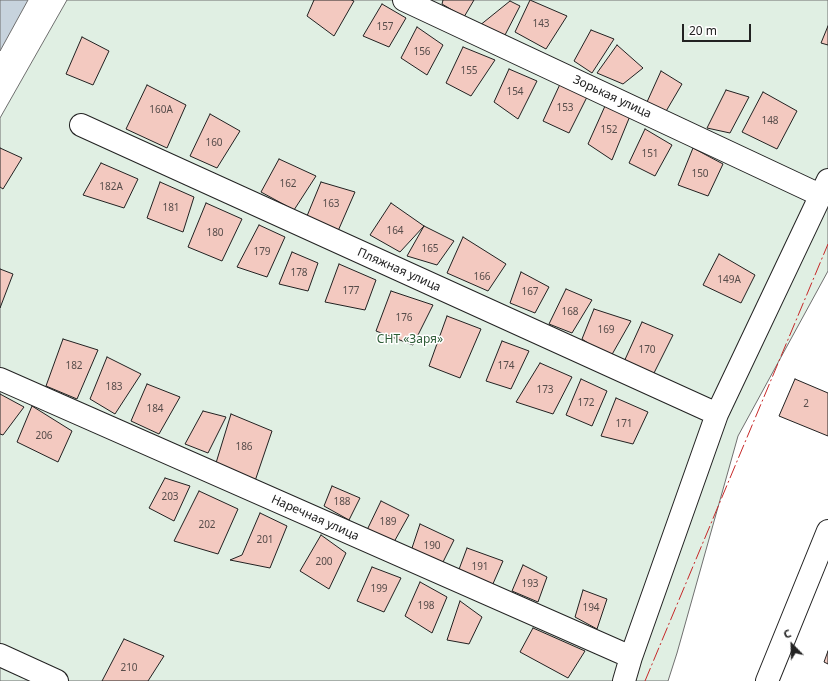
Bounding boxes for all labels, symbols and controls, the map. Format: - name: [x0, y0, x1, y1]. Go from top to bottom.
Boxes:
- scale bar: [684, 16, 753, 42]
- house number: 143: [532, 18, 550, 30]
- house number: 157: [376, 21, 394, 33]
- text: 20 m: [689, 22, 717, 39]
- house number: 156: [413, 46, 431, 58]
- house number: 155: [460, 65, 478, 77]
- street label: Зорькая улица: [571, 73, 653, 121]
- house number: 154: [506, 86, 524, 98]
- house number: 153: [556, 102, 574, 114]
- house number: 160А: [149, 104, 173, 116]
- house number: 148: [761, 115, 779, 127]
- house number: 152: [600, 124, 618, 136]
- house number: 160: [205, 137, 223, 149]
- house number: 151: [641, 148, 659, 160]
- house number: 150: [691, 168, 709, 180]
- house number: 162: [279, 178, 297, 190]
- house number: 182А: [99, 181, 123, 193]
- house number: 163: [322, 198, 340, 210]
- house number: 181: [162, 202, 180, 214]
- house number: 164: [386, 225, 404, 237]
- house number: 180: [206, 227, 224, 239]
- house number: 165: [421, 243, 439, 255]
- street label: Пляжная улица: [355, 245, 443, 295]
- house number: 179: [253, 246, 271, 258]
- house number: 178: [290, 267, 308, 279]
- house number: 166: [473, 271, 491, 283]
- house number: 149А: [717, 274, 741, 286]
- house number: 177: [342, 285, 360, 297]
- house number: 167: [521, 286, 539, 298]
- house number: 168: [561, 306, 579, 318]
- house number: 176: [395, 312, 413, 324]
- house number: 169: [597, 324, 615, 336]
- park label: СНТ «Заря»: [377, 333, 443, 347]
- house number: 170: [638, 344, 656, 356]
- house number: 182: [65, 360, 83, 372]
- house number: 174: [497, 360, 515, 372]
- house number: 183: [105, 381, 123, 393]
- house number: 173: [536, 384, 554, 396]
- house number: 172: [577, 397, 595, 409]
- house number: 2: [803, 398, 809, 410]
- house number: 184: [146, 403, 164, 415]
- house number: 171: [615, 418, 633, 430]
- house number: 206: [35, 430, 53, 442]
- house number: 186: [235, 441, 253, 453]
- house number: 203: [161, 491, 179, 503]
- street label: Наречная улица: [269, 492, 361, 544]
- house number: 188: [333, 496, 351, 508]
- house number: 189: [379, 516, 397, 528]
- house number: 202: [198, 519, 216, 531]
- house number: 201: [256, 534, 274, 546]
- house number: 190: [423, 540, 441, 552]
- house number: 200: [315, 556, 333, 568]
- house number: 191: [471, 561, 489, 573]
- house number: 193: [521, 578, 539, 590]
- house number: 199: [370, 583, 388, 595]
- house number: 198: [417, 600, 435, 612]
- house number: 194: [582, 602, 600, 614]
- north arrow: [772, 625, 812, 665]
- text: С: [781, 625, 793, 642]
- house number: 210: [120, 662, 138, 674]

